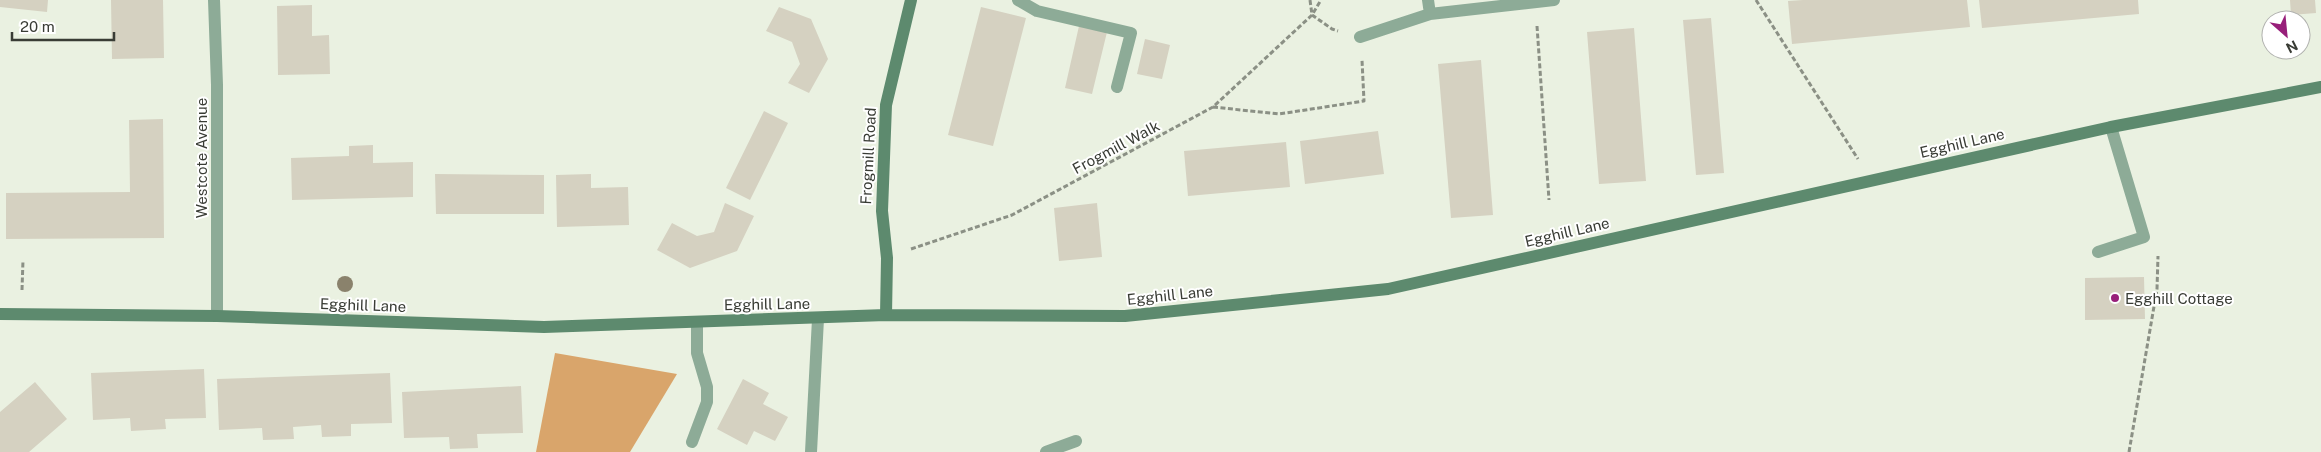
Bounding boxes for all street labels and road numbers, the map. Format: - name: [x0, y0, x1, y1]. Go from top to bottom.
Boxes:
- street label: Westcote Avenue: [193, 98, 210, 218]
- street label: Frogmill Road: [857, 107, 879, 205]
- street label: Frogmill Walk: [1070, 117, 1162, 177]
- street label: Egghill Lane: [1918, 125, 2006, 161]
- street label: Egghill Lane: [1523, 214, 1611, 250]
- street label: Egghill Lane: [1126, 282, 1214, 308]
- street label: Egghill Lane: [320, 295, 406, 315]
- street label: Egghill Lane: [724, 295, 810, 313]

